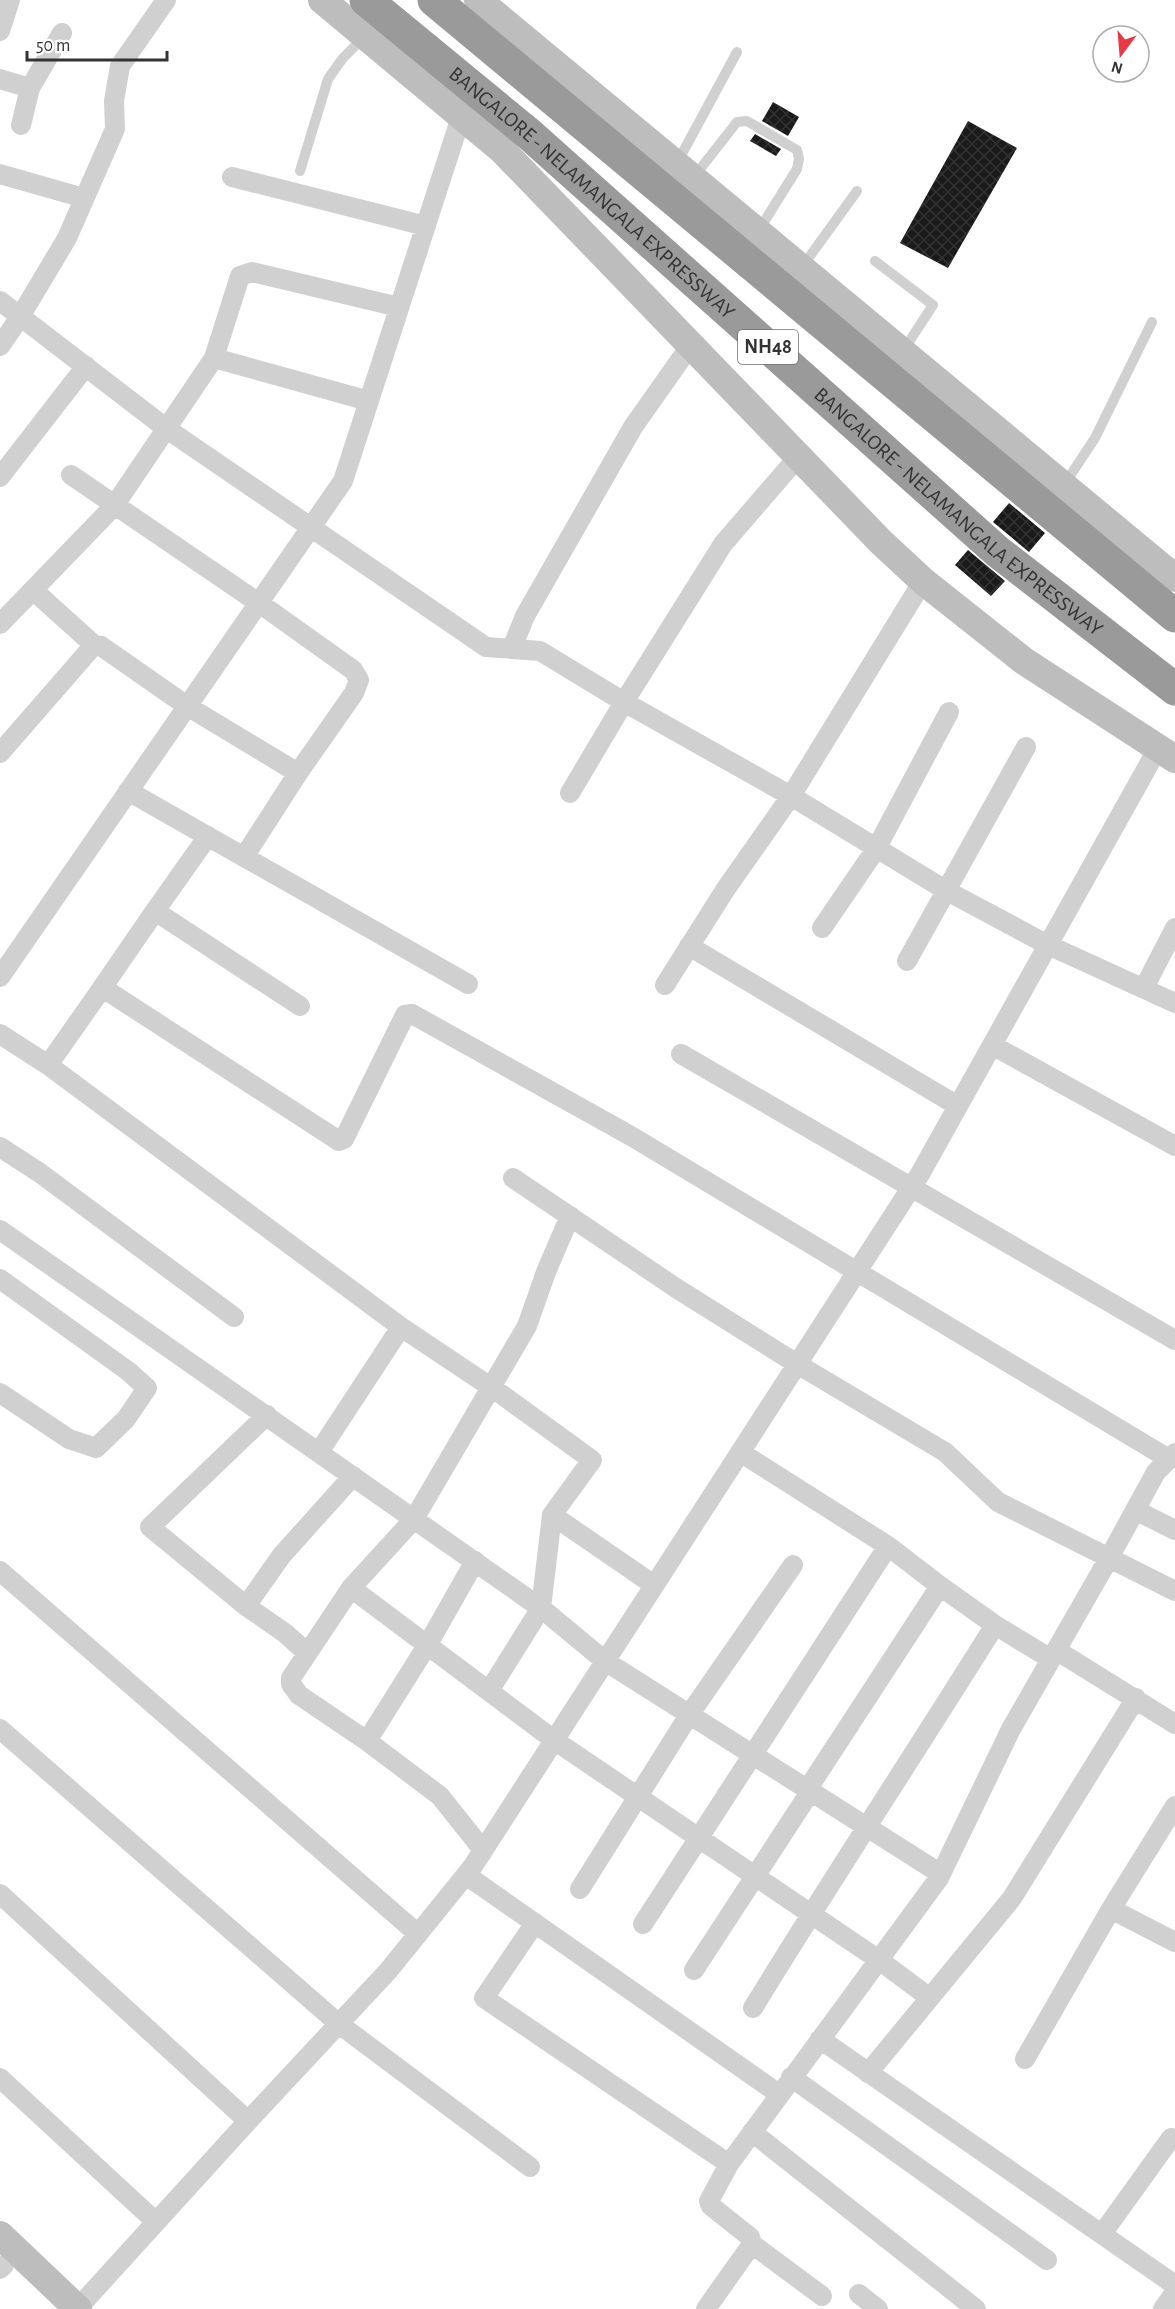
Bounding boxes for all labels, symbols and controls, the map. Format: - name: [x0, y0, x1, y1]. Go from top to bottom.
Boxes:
- scale bar: [27, 24, 166, 62]
- north arrow: [1091, 24, 1151, 84]
- text: 50 m: [36, 37, 70, 55]
- text: N: [1110, 58, 1125, 77]
- street label: BANGALORE - NELAMANGALA EXPRESSWAY: [445, 63, 739, 323]
- road number: NH48: [738, 330, 798, 364]
- street label: BANGALORE - NELAMANGALA EXPRESSWAY: [810, 383, 1107, 640]

